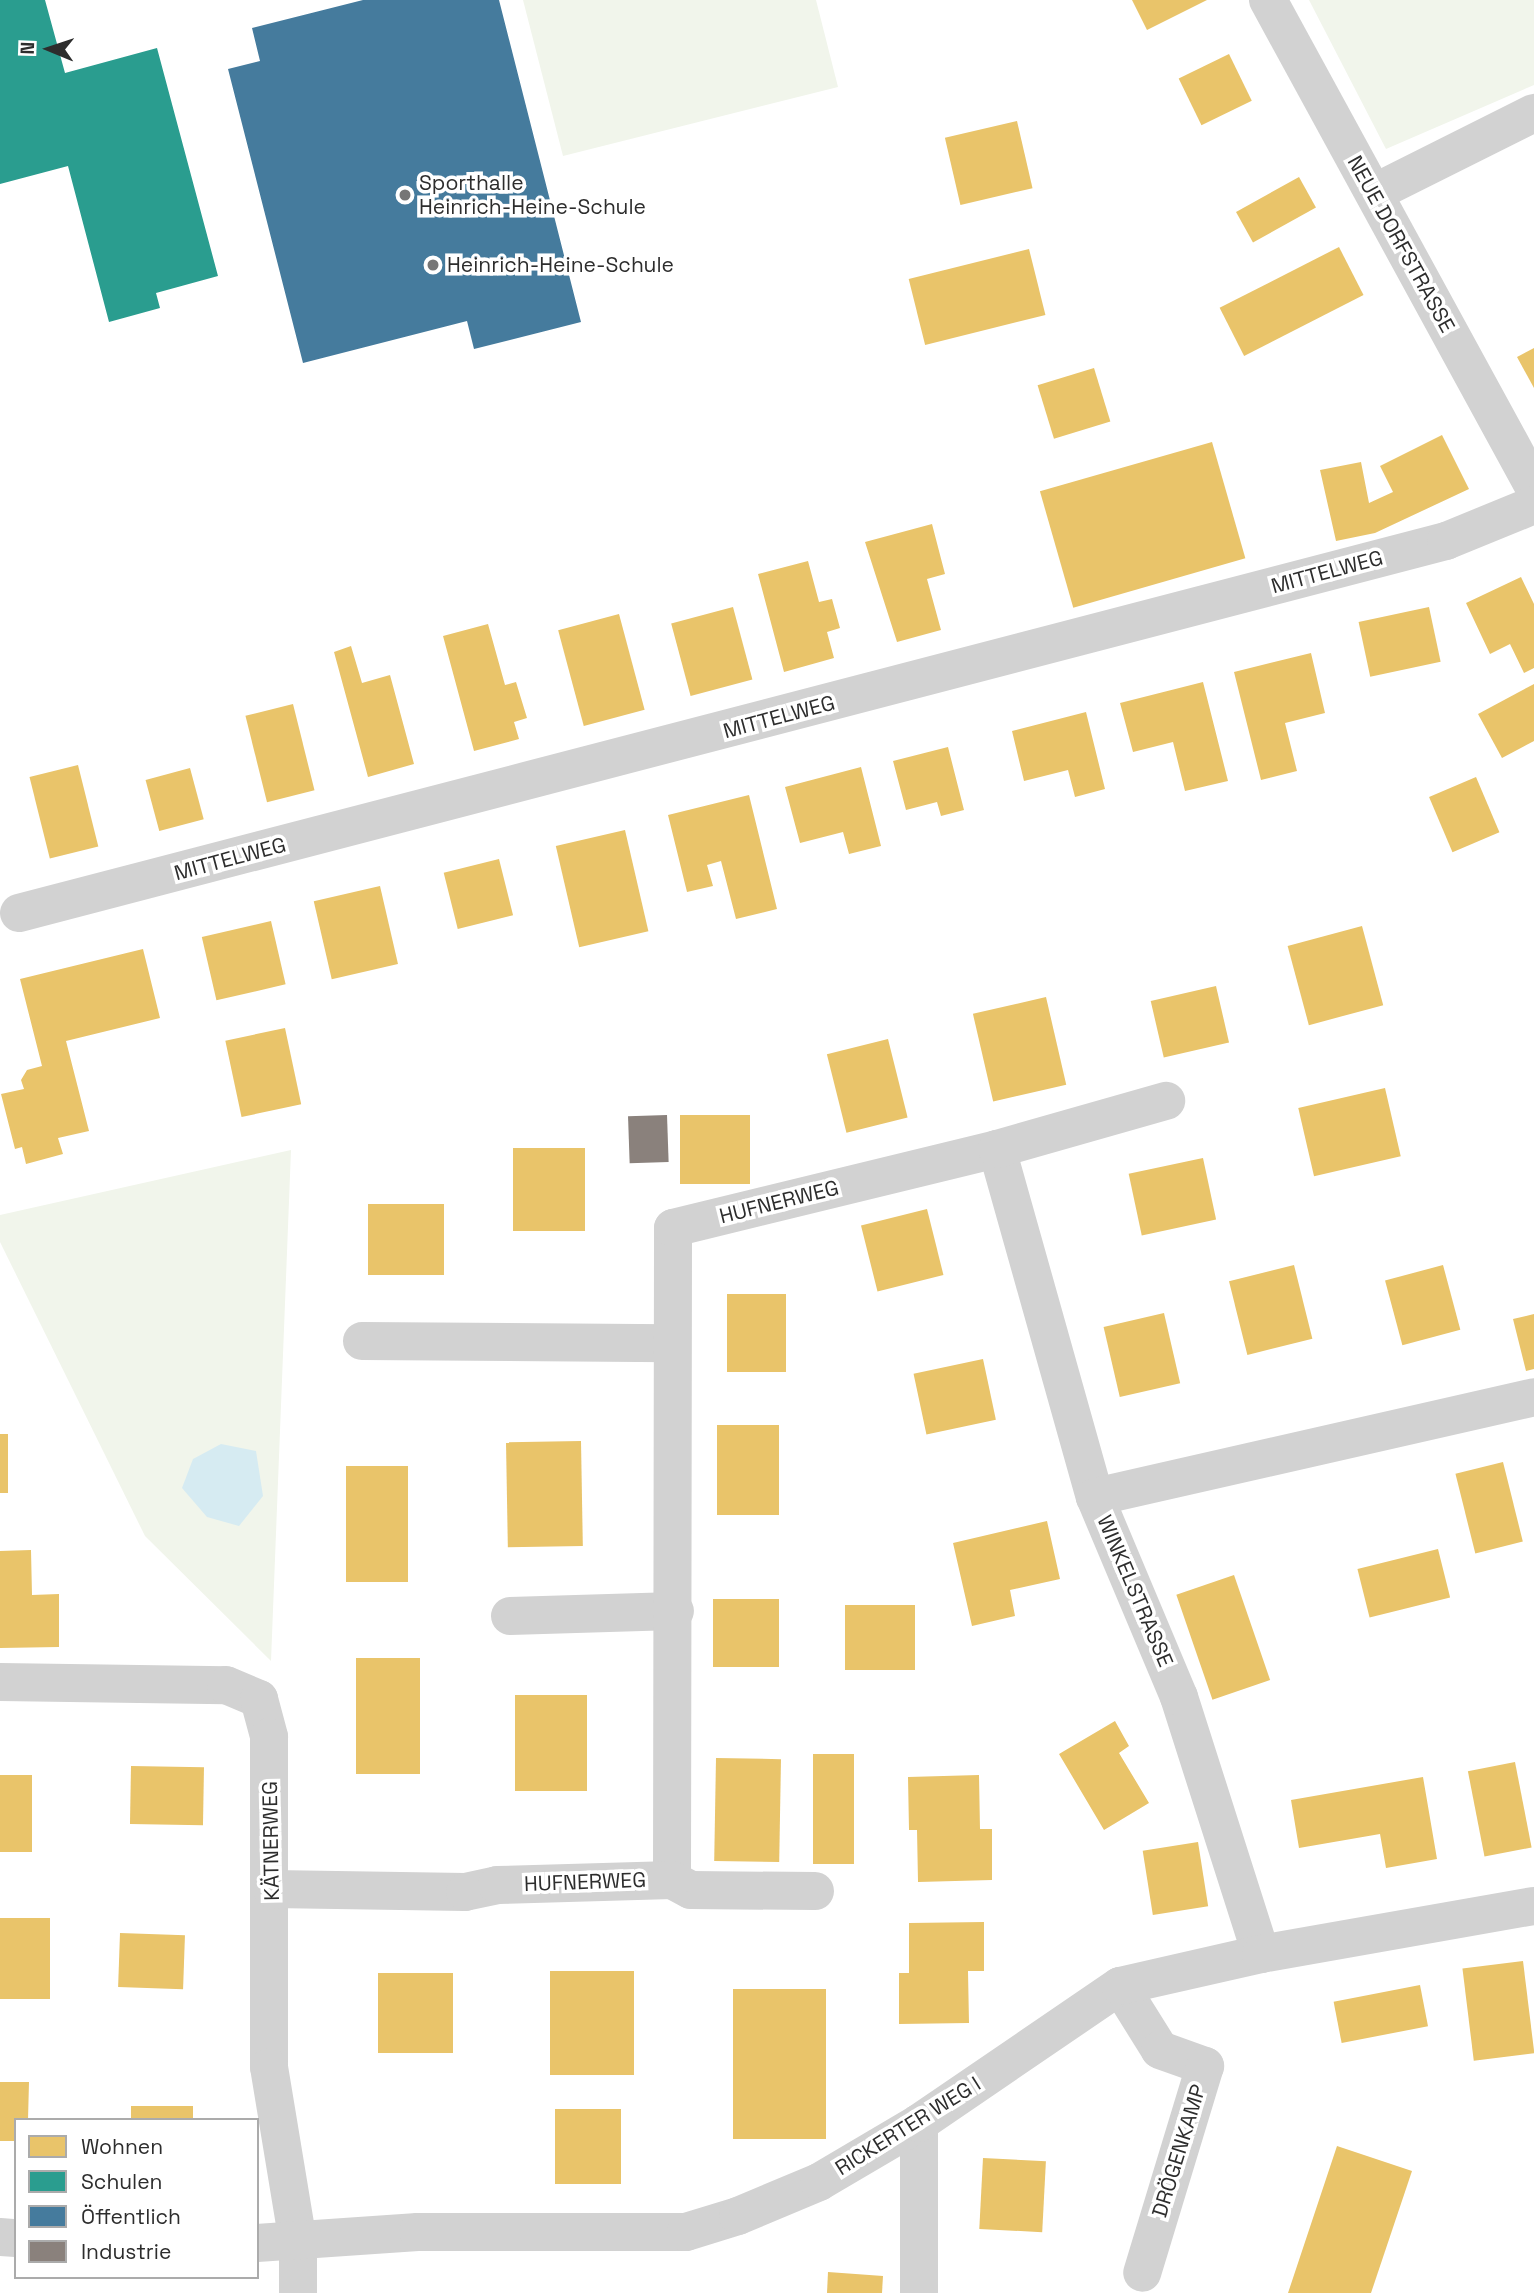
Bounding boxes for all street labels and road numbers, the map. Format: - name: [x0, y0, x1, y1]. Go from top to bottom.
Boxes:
- street label: NEUE DORFSTRASSE: [1342, 151, 1460, 337]
- street label: MITTELWEG: [1268, 545, 1386, 599]
- street label: MITTELWEG: [720, 690, 838, 744]
- street label: MITTELWEG: [171, 832, 289, 886]
- street label: HUFNERWEG: [717, 1175, 841, 1229]
- street label: WINKELSTRASSE: [1092, 1511, 1178, 1671]
- street label: KÄTNERWEG: [257, 1781, 285, 1901]
- street label: HUFNERWEG: [524, 1867, 646, 1897]
- street label: RICKERTER WEG I: [831, 2071, 985, 2181]
- street label: DRÖGENKAMP: [1147, 2081, 1211, 2221]

